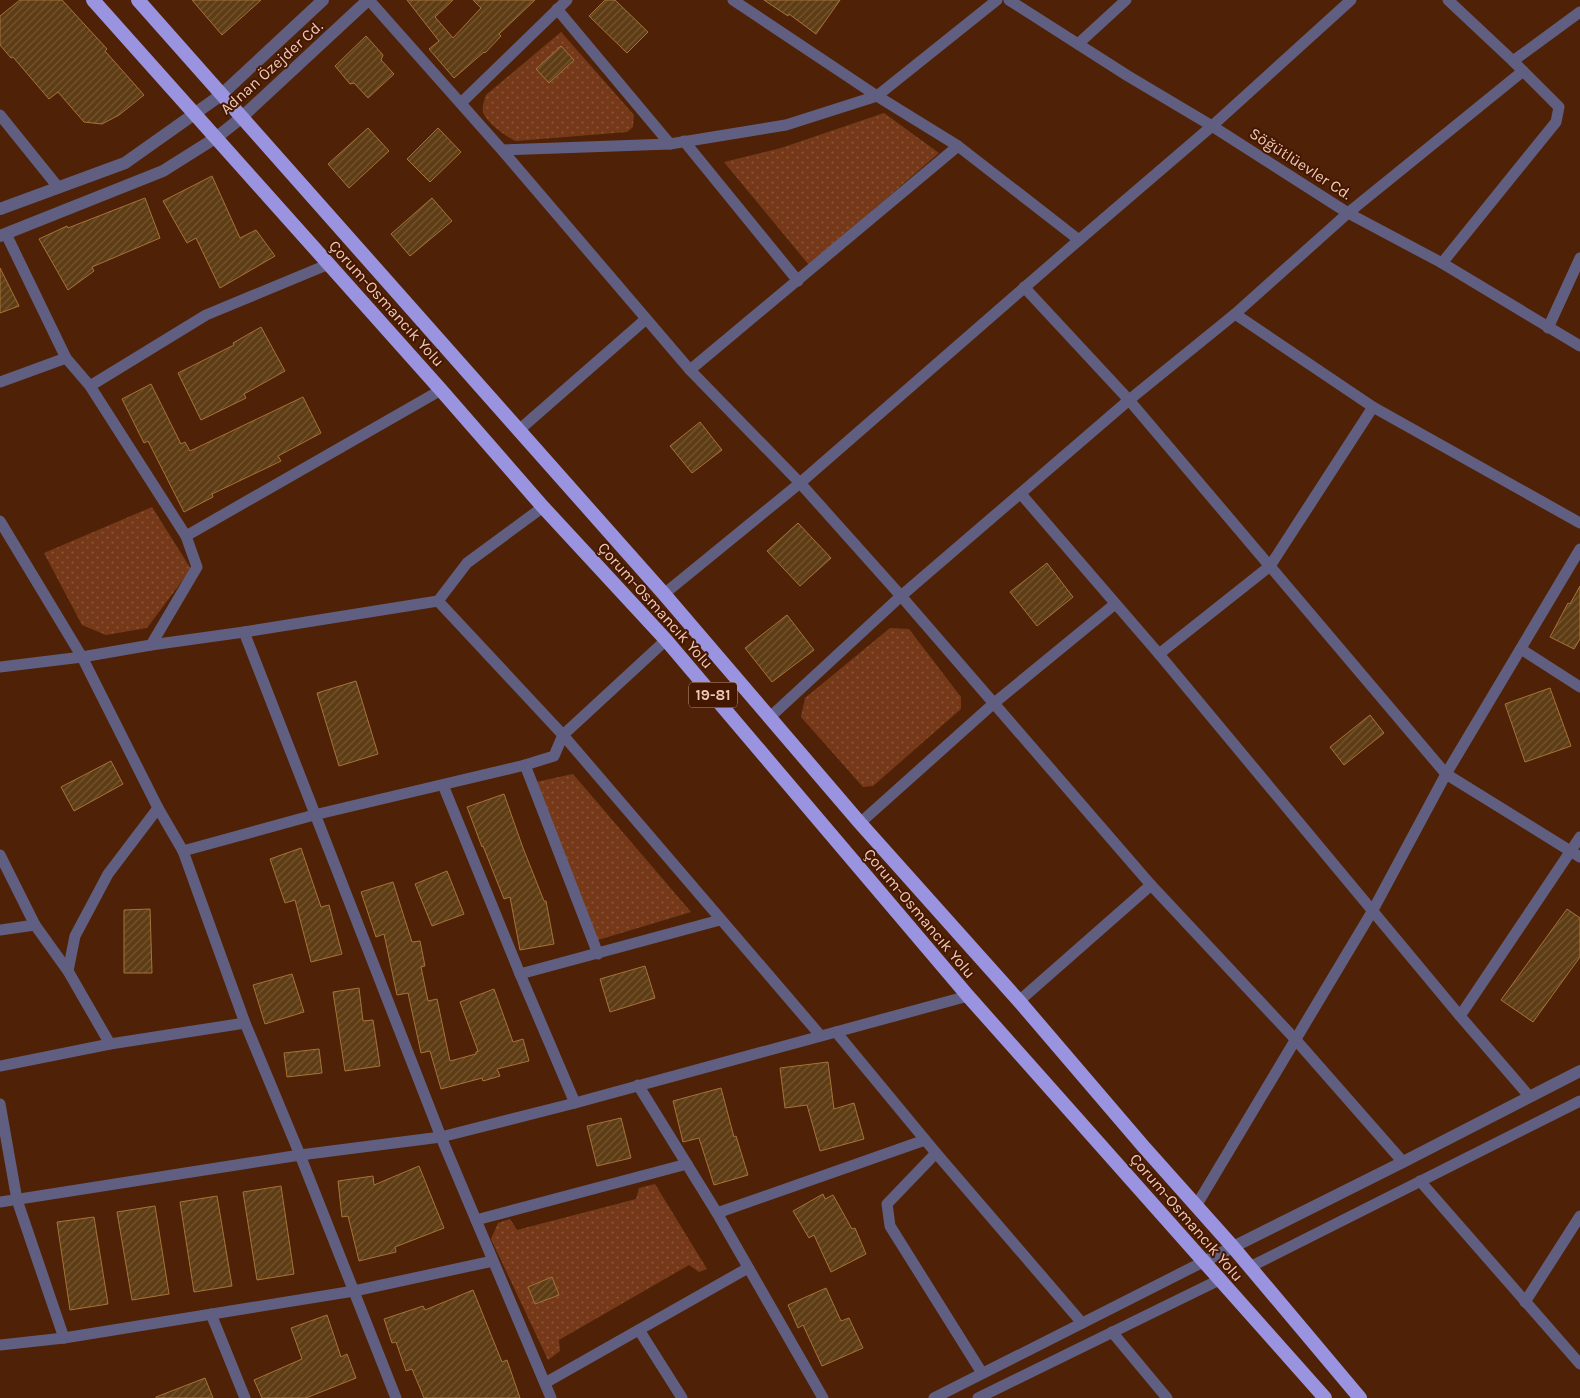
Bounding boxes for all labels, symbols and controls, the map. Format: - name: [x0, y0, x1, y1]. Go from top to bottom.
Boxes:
- street label: Adnan Özejder Cd.: [216, 16, 327, 118]
- street label: Söğütlüevler Cd.: [1246, 123, 1356, 204]
- street label: Çorum-Osmancık Yolu: [325, 236, 448, 370]
- street label: Çorum-Osmancık Yolu: [594, 538, 717, 672]
- road number: 19-81: [689, 682, 737, 708]
- street label: Çorum-Osmancık Yolu: [860, 845, 979, 982]
- street label: Çorum-Osmancık Yolu: [1126, 1150, 1247, 1285]

